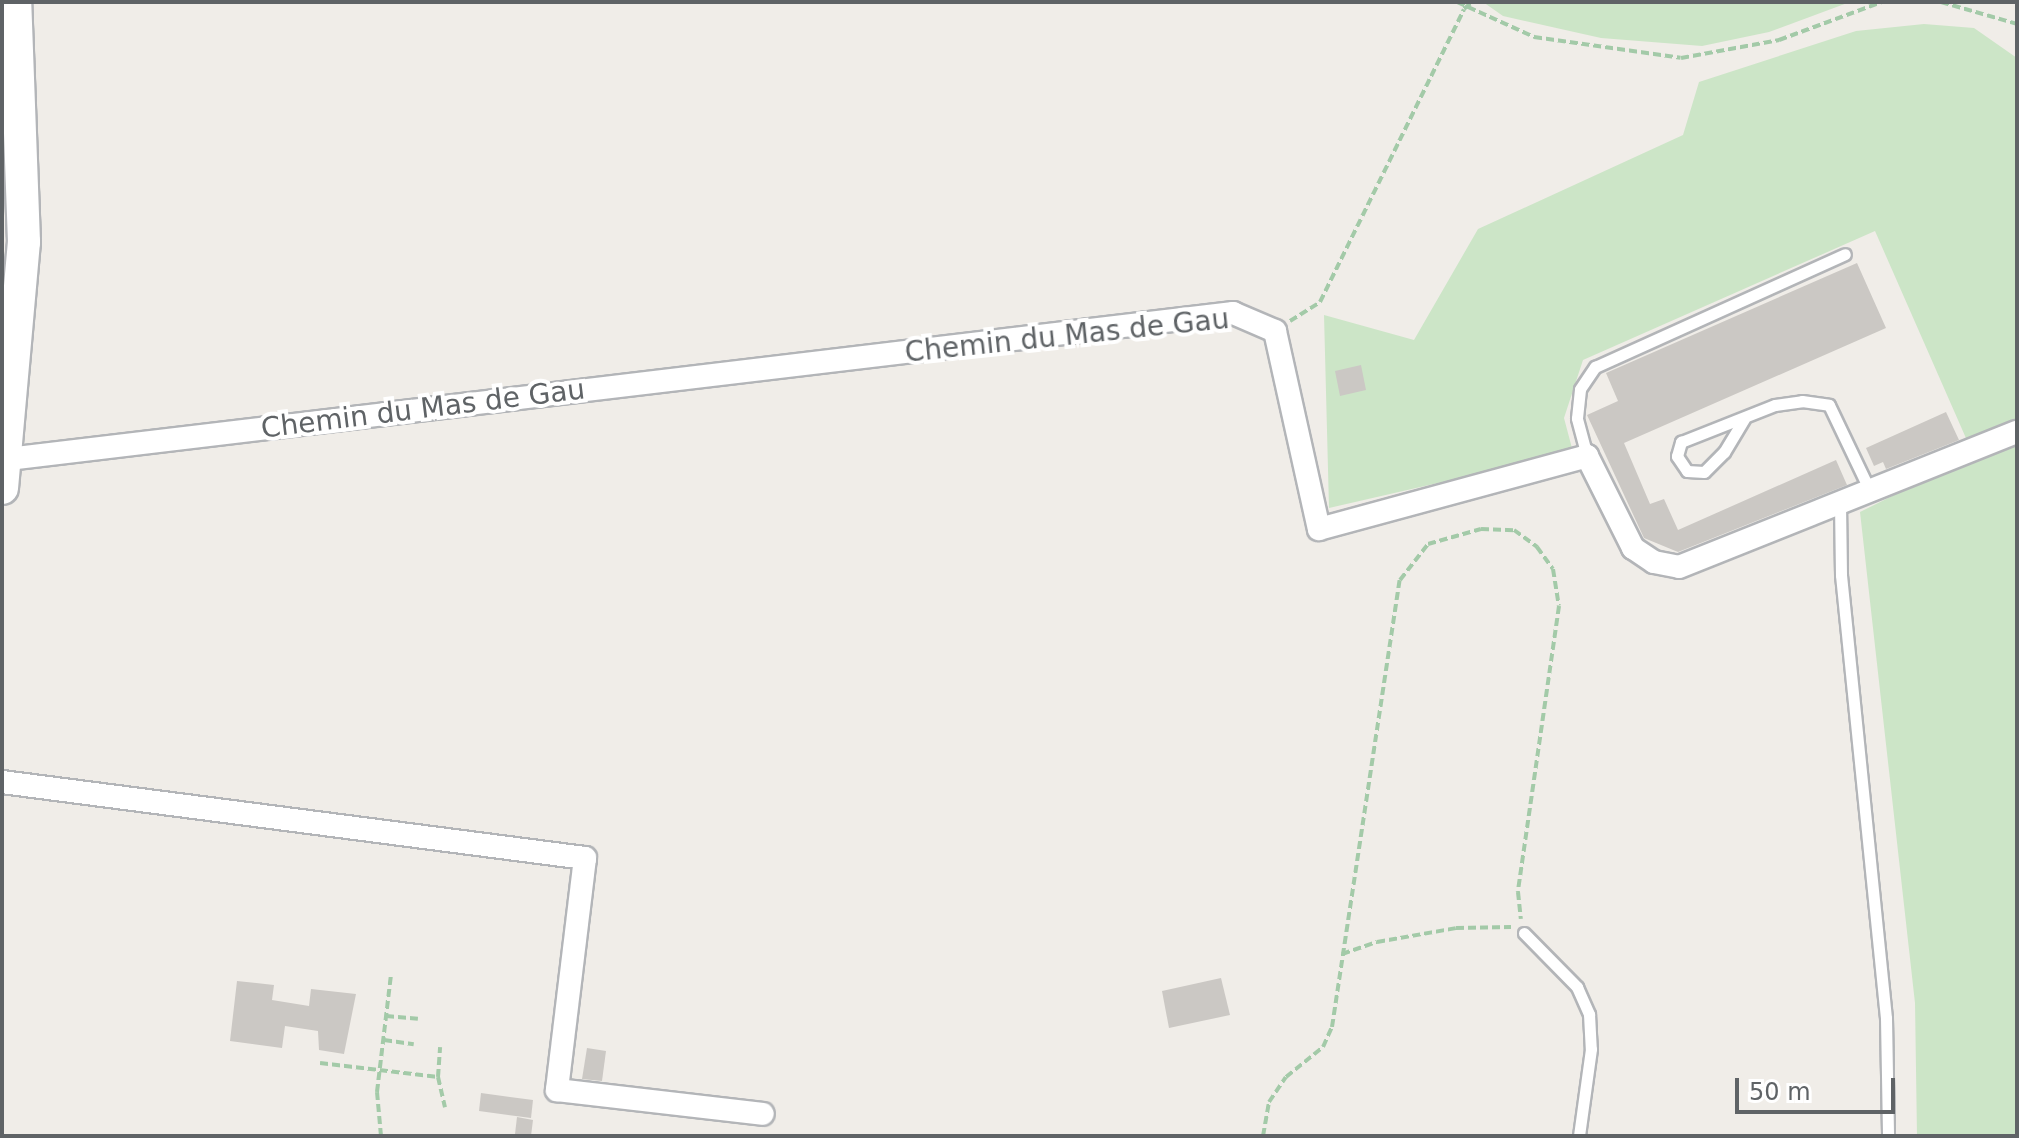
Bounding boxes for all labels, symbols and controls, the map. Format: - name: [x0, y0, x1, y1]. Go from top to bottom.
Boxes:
- street label: Chemin du Mas de Gau: [903, 302, 1231, 370]
- street label: Chemin du Mas de Gau: [259, 372, 587, 446]
- scale bar: [1739, 1062, 1899, 1112]
- text: 50 m: [1749, 1078, 1811, 1106]

